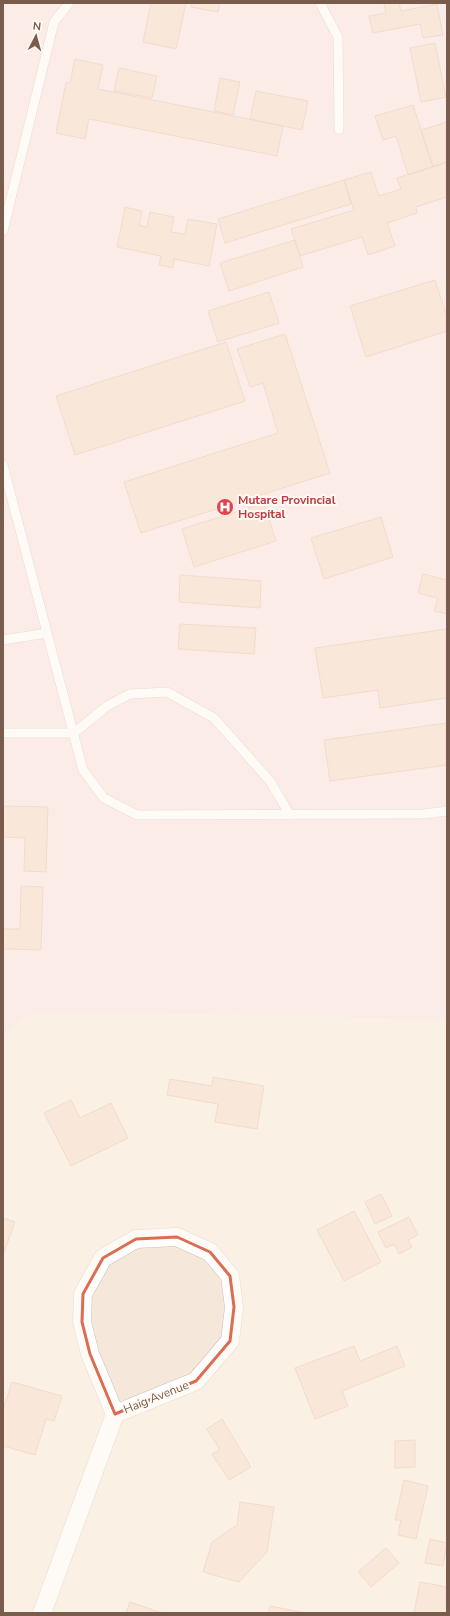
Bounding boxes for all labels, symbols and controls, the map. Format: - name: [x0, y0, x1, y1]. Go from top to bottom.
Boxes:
- north arrow: [16, 16, 56, 56]
- text: N: [32, 19, 42, 34]
- place label: Mutare Provincial Hospital: [238, 492, 336, 522]
- hospital icon: Mutare Provincial Hospital: [215, 497, 235, 517]
- street label: Haig Avenue: [121, 1377, 191, 1417]

